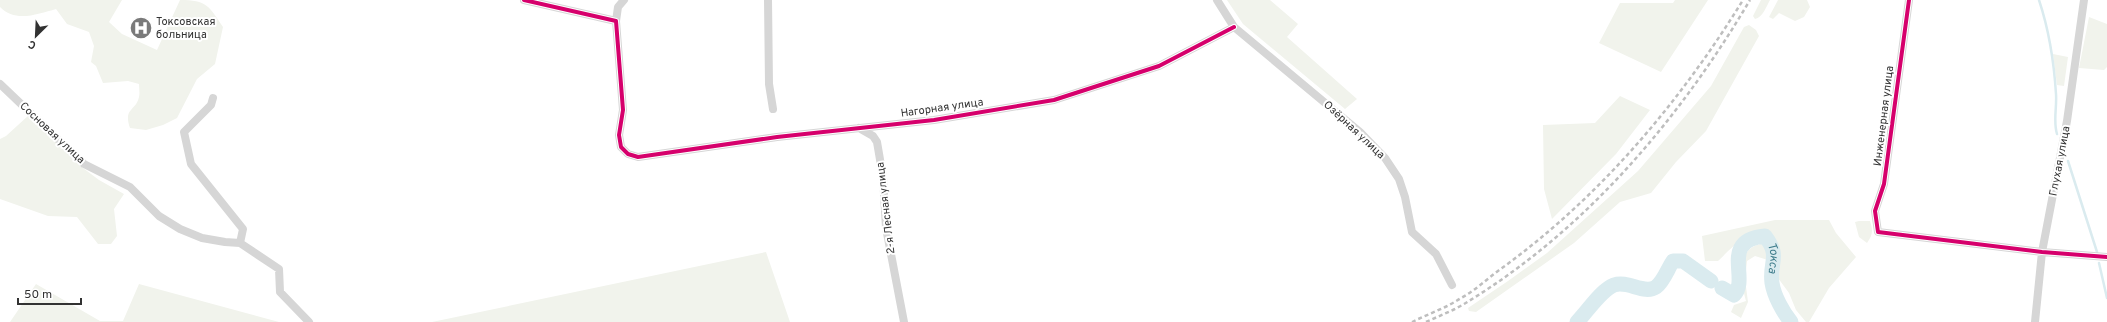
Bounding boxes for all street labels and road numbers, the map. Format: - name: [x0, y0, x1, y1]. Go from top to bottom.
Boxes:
- street label: Инженерная улица: [1871, 65, 1897, 167]
- street label: Нагорная улица: [900, 95, 984, 121]
- street label: Озёрная улица: [1320, 98, 1388, 162]
- street label: Сосновая улица: [16, 99, 88, 167]
- street label: Глухая улица: [2046, 125, 2074, 197]
- street label: 2-я Лесная улица: [873, 161, 899, 255]

